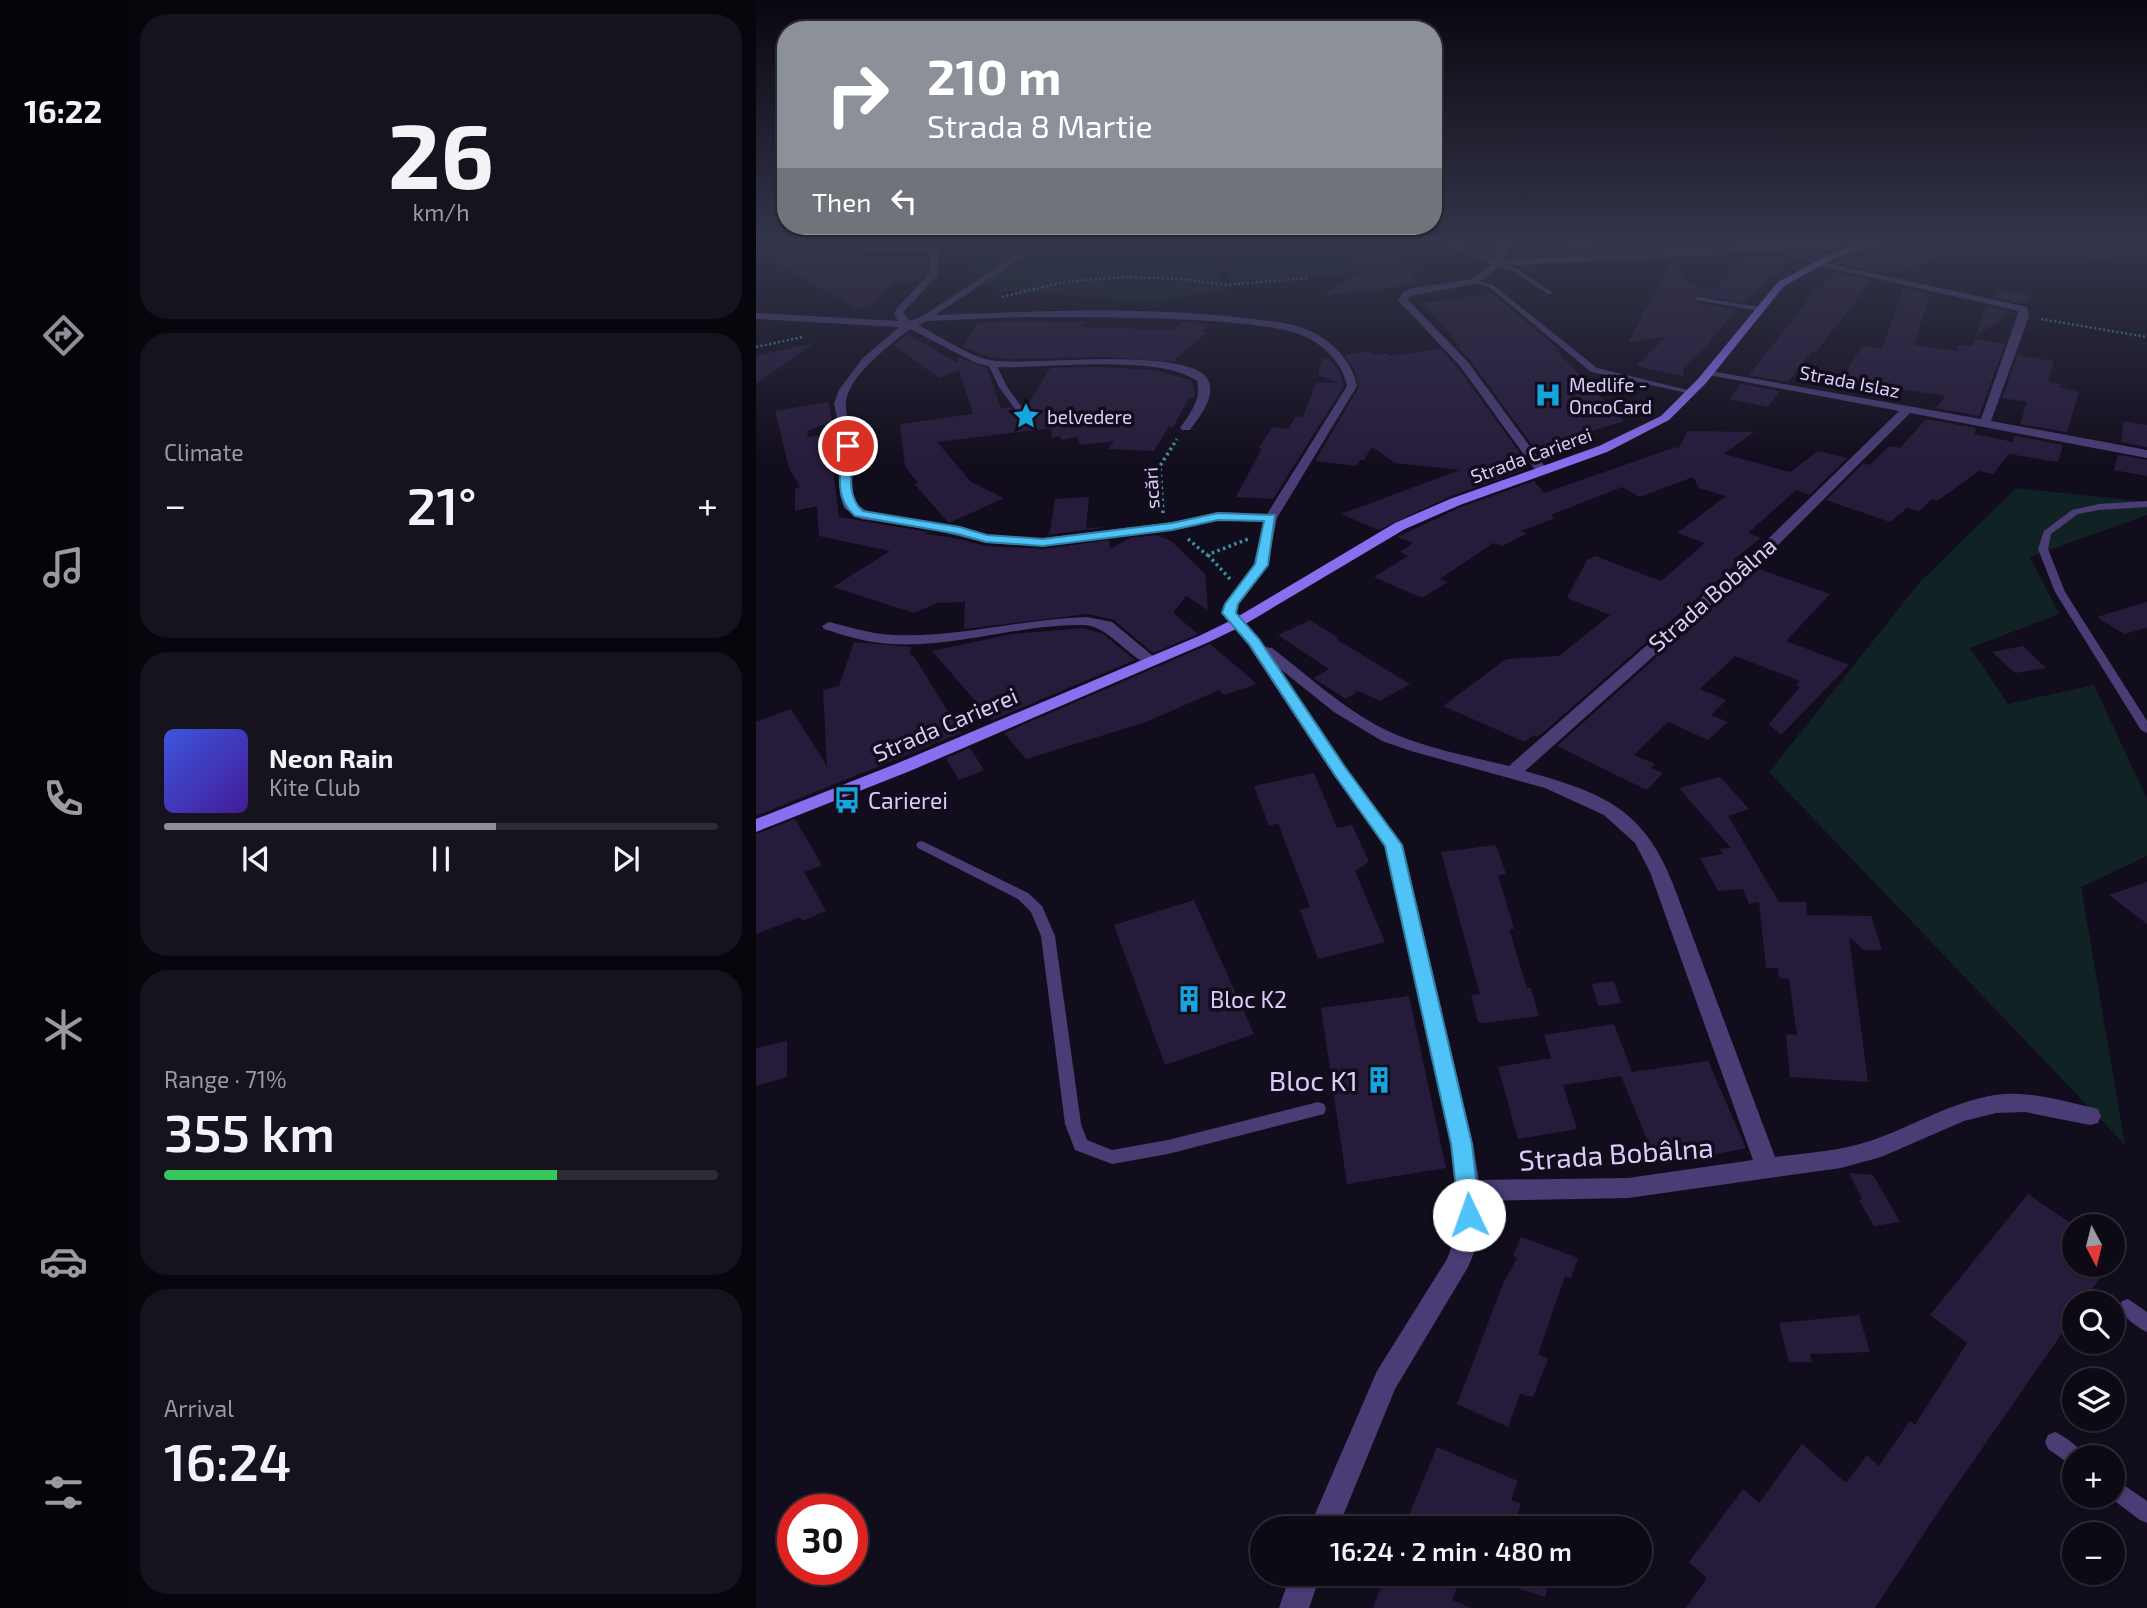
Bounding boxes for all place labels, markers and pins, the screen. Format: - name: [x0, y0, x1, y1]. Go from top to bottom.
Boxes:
- place label: Medlife - OncoCard: [1569, 373, 1652, 418]
- hospital icon: Medlife - OncoCard: [1533, 380, 1563, 410]
- place icon: belvedere: [1011, 401, 1041, 431]
- place label: belvedere: [1047, 405, 1132, 428]
- pin: [818, 416, 878, 476]
- bus stop icon: Carierei: [832, 785, 862, 815]
- place label: Carierei: [868, 786, 948, 814]
- building icon: Bloc K2: [1174, 984, 1204, 1014]
- place label: Bloc K2: [1210, 985, 1287, 1013]
- place label: Bloc K1: [1269, 1063, 1358, 1097]
- building icon: Bloc K1: [1364, 1065, 1394, 1095]

